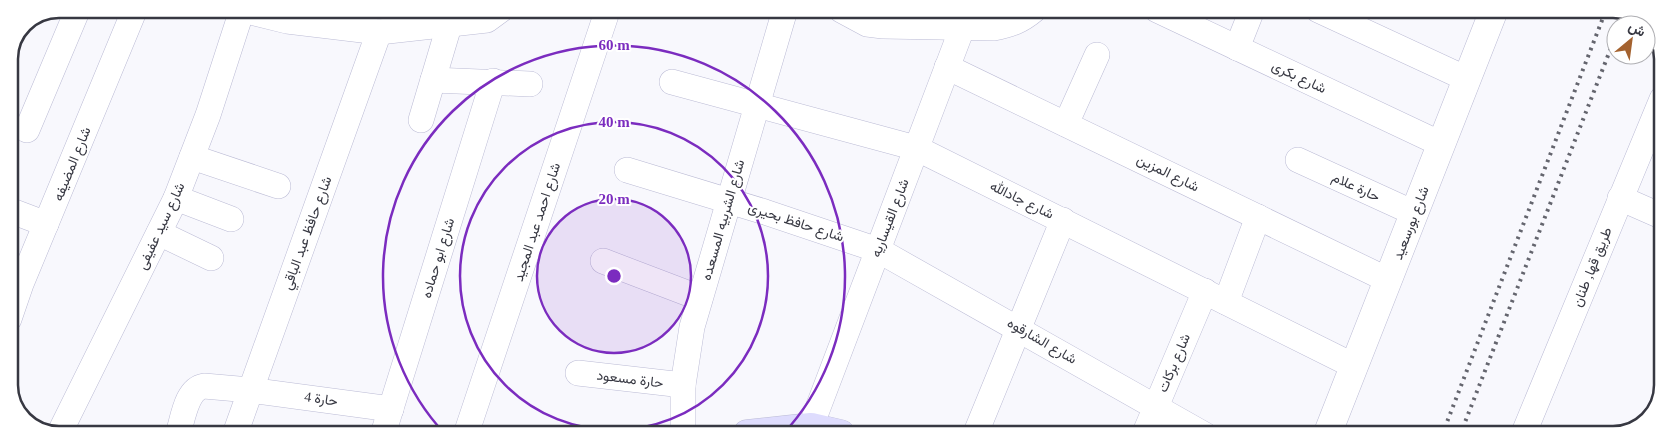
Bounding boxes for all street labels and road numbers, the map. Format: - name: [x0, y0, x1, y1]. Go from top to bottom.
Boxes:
- street label: شارع بكرى: [1268, 58, 1329, 99]
- street label: شارع المضيفه: [50, 125, 96, 204]
- street label: شارع المزين: [1133, 152, 1202, 197]
- street label: شارع الشربيه المسعده: [699, 158, 750, 283]
- street label: شارع احمد عبد المجيد: [511, 161, 566, 284]
- street label: حارة علام: [1329, 169, 1382, 205]
- street label: شارع حافظ عبد الباقي: [279, 174, 338, 293]
- street label: شارع القيساريه: [868, 177, 915, 260]
- street label: شارع جادالله: [986, 177, 1057, 225]
- street label: شارع سيد عفيفى: [134, 180, 190, 273]
- street label: شارع بورسعيد: [1390, 184, 1435, 263]
- street label: شارع حافظ بحيرى: [745, 199, 846, 247]
- street label: شارع ابو حماده: [419, 216, 460, 301]
- street label: طريق قها, طنان: [1569, 225, 1616, 309]
- street label: شارع الشارقوه: [1003, 315, 1079, 369]
- street label: شارع بركات: [1155, 332, 1196, 396]
- street label: حارة مسعود: [596, 367, 664, 392]
- street label: حارة 4: [303, 389, 339, 410]

